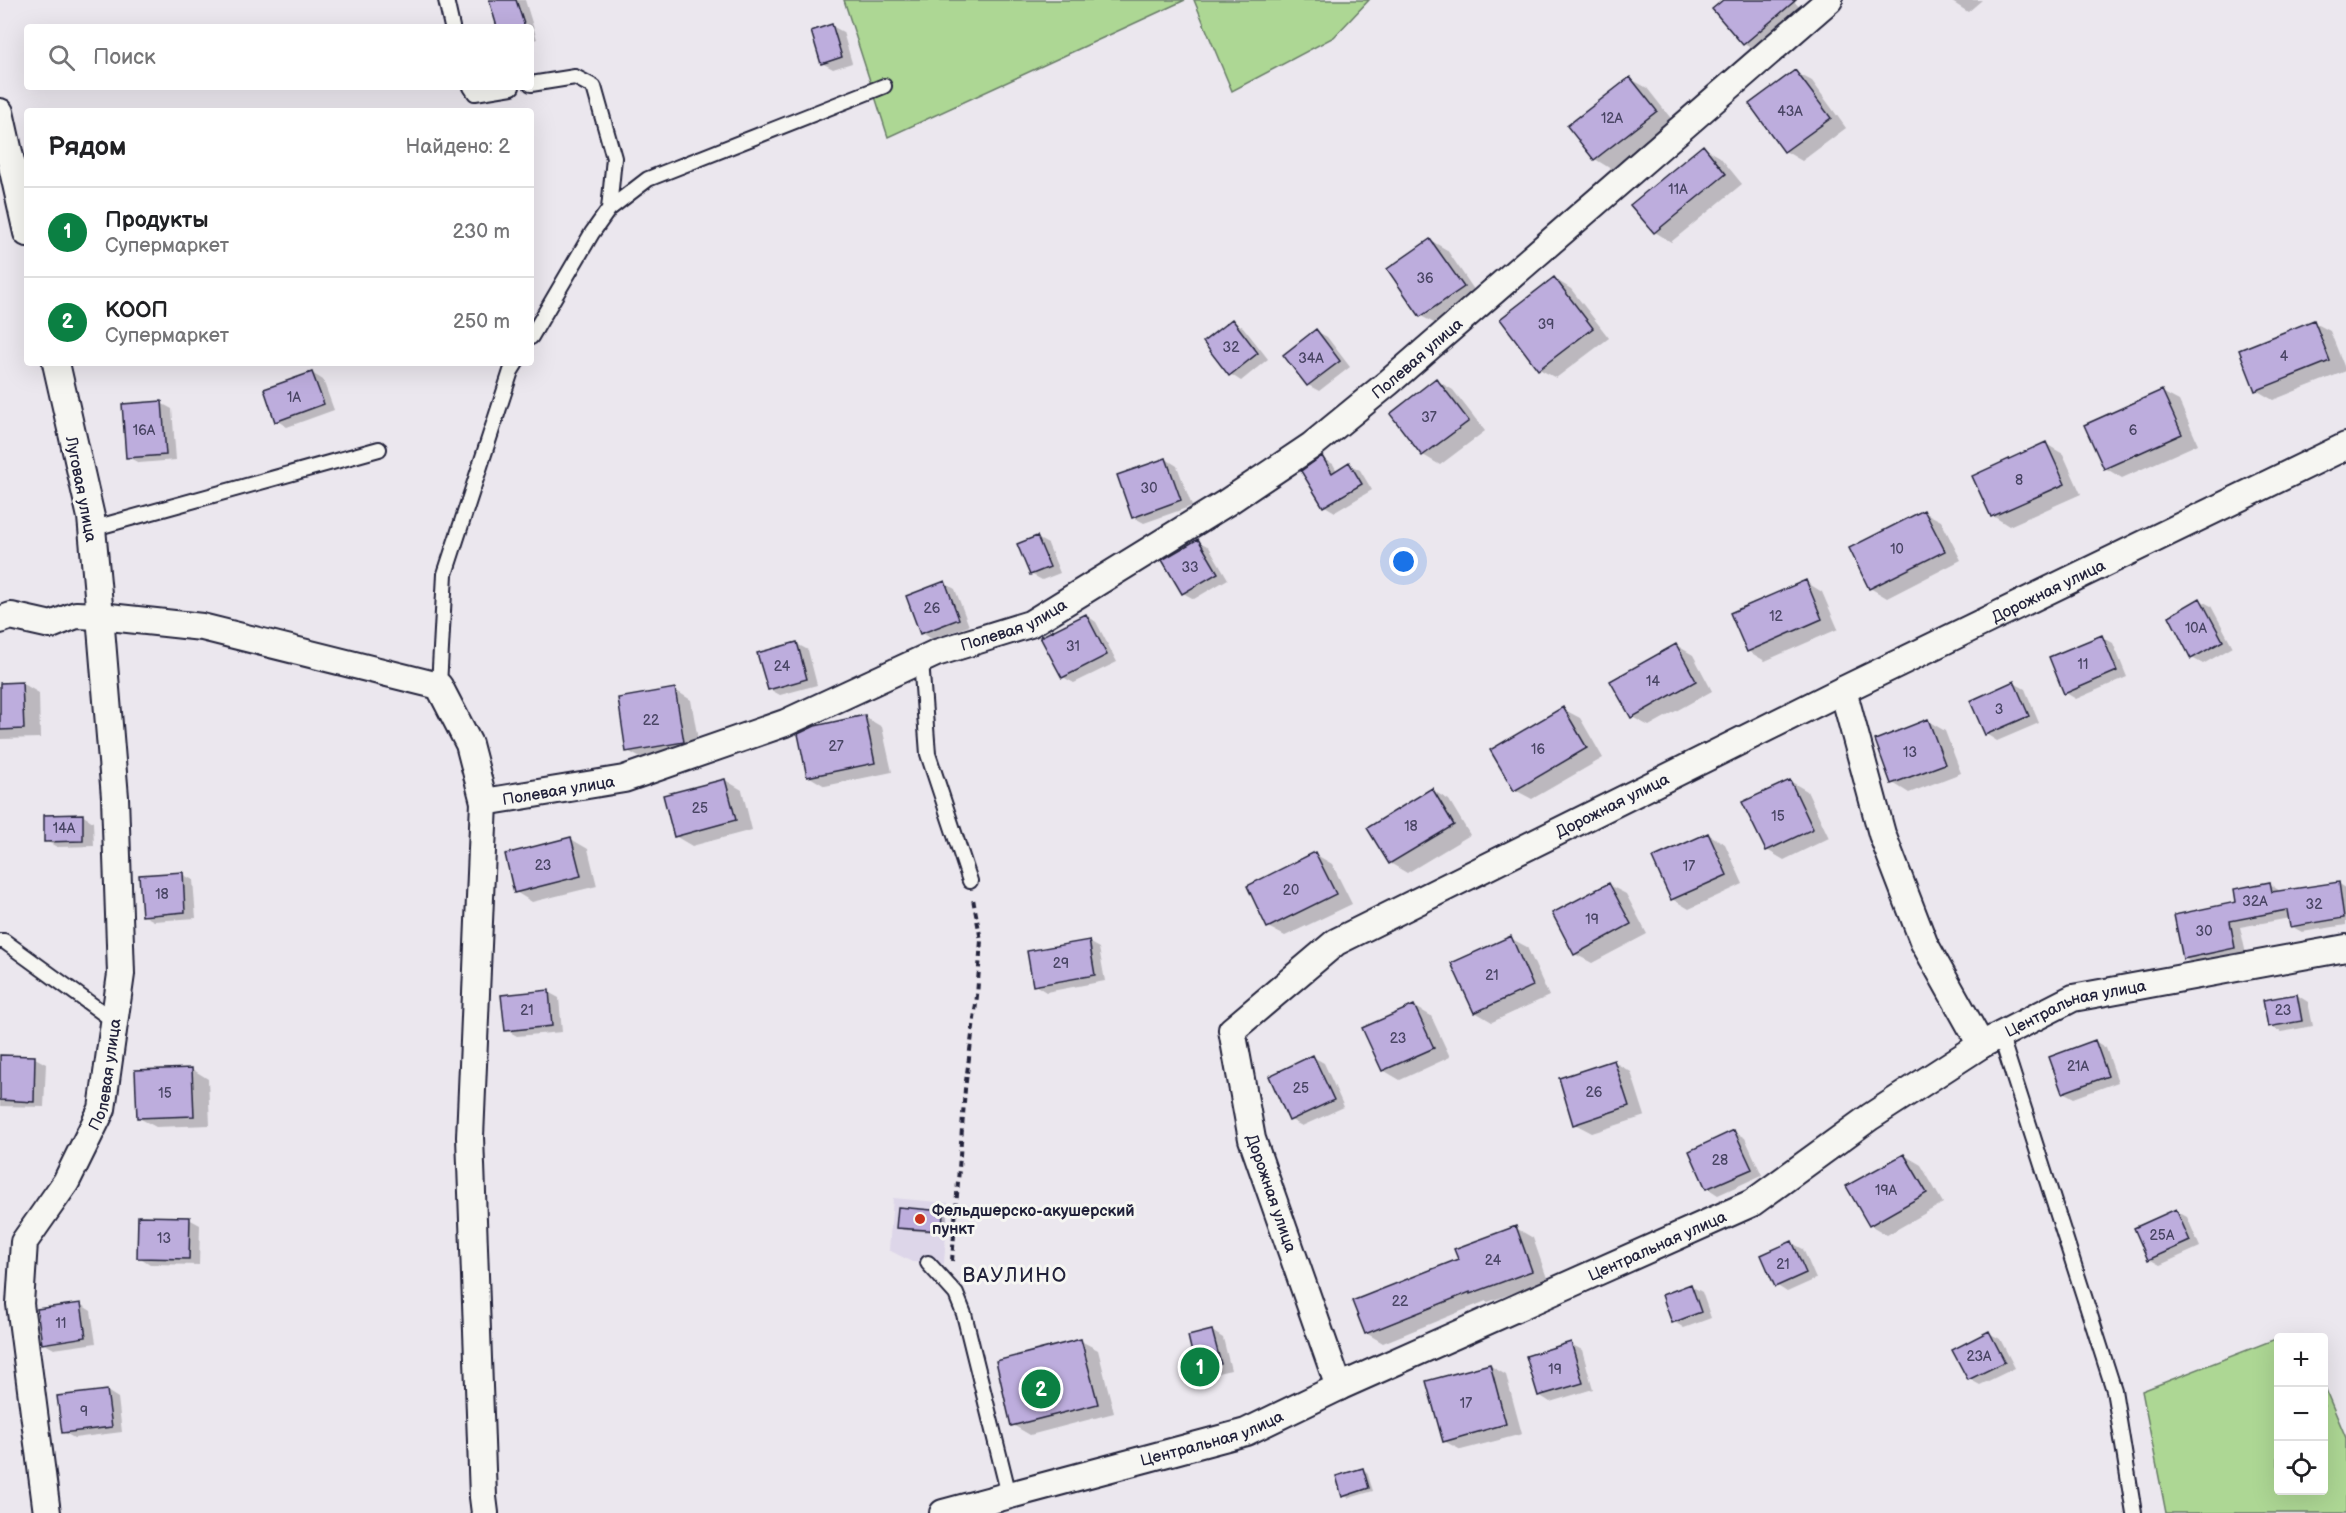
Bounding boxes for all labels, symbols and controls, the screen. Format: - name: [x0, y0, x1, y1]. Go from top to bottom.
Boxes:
- search box: [24, 24, 534, 90]
- icon: search: [45, 41, 78, 74]
- text: Поиск: [93, 44, 156, 71]
- house number: 43А: [1777, 103, 1803, 120]
- house number: 12А: [1601, 110, 1624, 127]
- text: Рядом: [48, 132, 126, 163]
- text: Найдено: 2: [406, 135, 510, 159]
- house number: 11А: [1668, 181, 1688, 198]
- text: Продукты: [105, 207, 209, 234]
- text: 1: [63, 220, 72, 244]
- text: 230 m: [453, 220, 510, 244]
- text: Супермаркет: [105, 234, 229, 258]
- house number: 36: [1416, 270, 1434, 287]
- text: КООП: [105, 297, 168, 324]
- text: 2: [62, 310, 73, 334]
- text: 250 m: [453, 310, 510, 334]
- street label: Полевая улица: [1368, 314, 1467, 403]
- house number: 39: [1538, 316, 1554, 333]
- text: Супермаркет: [105, 324, 229, 348]
- house number: 32: [1223, 339, 1240, 356]
- house number: 4: [2280, 348, 2289, 365]
- house number: 34А: [1298, 350, 1324, 367]
- house number: 1А: [287, 389, 301, 406]
- house number: 37: [1421, 409, 1437, 426]
- house number: 16А: [133, 422, 156, 439]
- house number: 6: [2129, 422, 2138, 439]
- street label: Луговая улица: [61, 434, 100, 544]
- house number: 8: [2015, 472, 2023, 489]
- house number: 30: [1141, 480, 1157, 497]
- house number: 10: [1890, 541, 1904, 558]
- your location: [1389, 547, 1418, 576]
- street label: Дорожная улица: [1989, 556, 2109, 627]
- house number: 33: [1181, 559, 1199, 576]
- street label: Полевая улица: [958, 595, 1071, 656]
- house number: 26: [924, 600, 941, 617]
- house number: 12: [1769, 608, 1784, 625]
- house number: 10А: [2185, 620, 2208, 637]
- house number: 31: [1066, 638, 1080, 655]
- house number: 11: [2078, 656, 2088, 673]
- house number: 24: [774, 658, 791, 675]
- house number: 14: [1646, 673, 1660, 690]
- house number: 3: [1995, 701, 2003, 718]
- house number: 22: [643, 712, 660, 729]
- house number: 27: [828, 738, 844, 755]
- house number: 16: [1531, 741, 1545, 758]
- house number: 13: [1903, 744, 1917, 761]
- street label: Дорожная улица: [1553, 770, 1673, 842]
- street label: Полевая улица: [501, 773, 617, 810]
- house number: 25: [692, 800, 708, 817]
- house number: 15: [1771, 808, 1785, 825]
- house number: 18: [1404, 818, 1418, 835]
- house number: 14А: [53, 820, 76, 837]
- house number: 23: [535, 857, 551, 874]
- house number: 17: [1683, 858, 1695, 875]
- house number: 20: [1283, 882, 1299, 899]
- house number: 18: [155, 886, 169, 903]
- house number: 32А: [2242, 893, 2268, 910]
- house number: 32: [2306, 896, 2323, 913]
- house number: 19: [1585, 911, 1599, 928]
- house number: 30: [2196, 923, 2212, 940]
- house number: 29: [1053, 955, 1069, 972]
- house number: 21: [1485, 967, 1499, 984]
- street label: Центральная улица: [2002, 977, 2148, 1042]
- house number: 21: [520, 1002, 534, 1019]
- house number: 23: [2275, 1002, 2291, 1019]
- street label: Полевая улица: [85, 1017, 126, 1134]
- house number: 23: [1390, 1030, 1406, 1047]
- house number: 21А: [2067, 1058, 2089, 1075]
- house number: 25: [1293, 1080, 1309, 1097]
- house number: 26: [1586, 1084, 1603, 1101]
- house number: 15: [158, 1085, 172, 1102]
- street label: Дорожная улица: [1241, 1132, 1300, 1256]
- house number: 28: [1712, 1152, 1728, 1169]
- house number: 19А: [1875, 1182, 1898, 1199]
- place label: Фельдшерско-акушерский пункт: [932, 1202, 1134, 1239]
- street label: Центральная улица: [1585, 1207, 1730, 1286]
- marker: Фельдшерско-акушерский пункт: [913, 1212, 927, 1226]
- house number: 25А: [2150, 1227, 2175, 1244]
- house number: 13: [157, 1230, 171, 1247]
- house number: 24: [1485, 1252, 1502, 1269]
- house number: 21: [1776, 1256, 1790, 1273]
- district label: ВАУЛИНО: [962, 1264, 1068, 1288]
- house number: 22: [1392, 1293, 1409, 1310]
- house number: 11: [56, 1315, 66, 1332]
- map controls: [2274, 1333, 2328, 1495]
- button: +: [2274, 1333, 2328, 1387]
- pin: 1: [1180, 1344, 1220, 1390]
- house number: 23А: [1966, 1348, 1992, 1365]
- house number: 19: [1548, 1361, 1562, 1378]
- pin: 2: [1022, 1366, 1060, 1412]
- button: −: [2274, 1387, 2328, 1441]
- house number: 17: [1460, 1395, 1472, 1412]
- house number: 9: [80, 1403, 88, 1420]
- street label: Центральная улица: [1138, 1407, 1287, 1471]
- button: locate: [2274, 1441, 2328, 1495]

